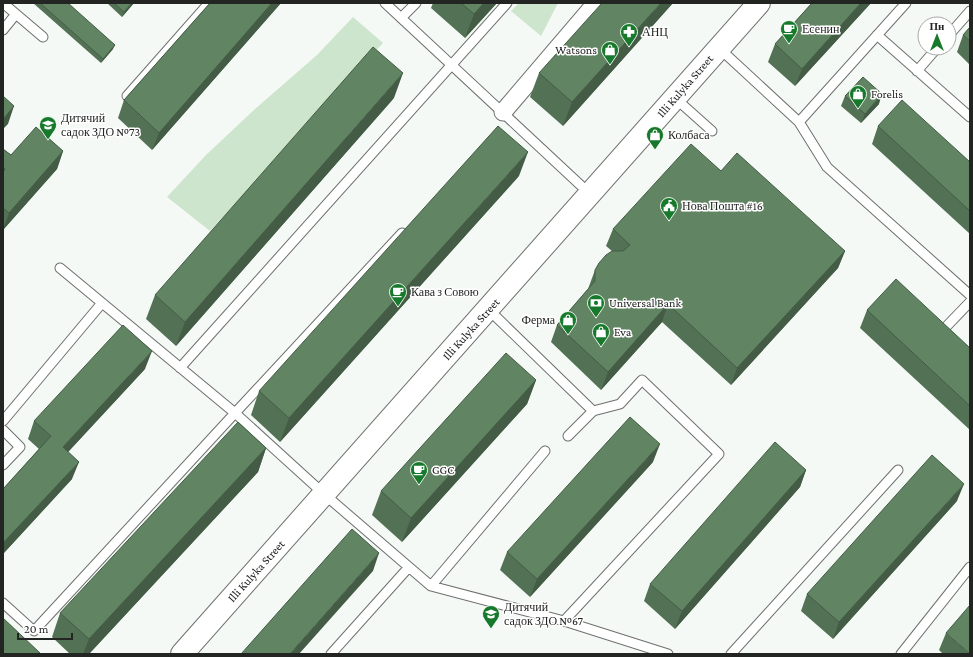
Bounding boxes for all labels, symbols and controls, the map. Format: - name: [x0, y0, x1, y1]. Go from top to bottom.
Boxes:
- north arrow: [917, 16, 957, 56]
- cafe icon: Есенин: [779, 19, 799, 44]
- text: Пн: [930, 20, 945, 32]
- pharmacy icon: АНЦ: [619, 22, 639, 47]
- place label: Есенин: [802, 22, 840, 36]
- place label: АНЦ: [642, 25, 668, 39]
- shop icon: Watsons: [600, 40, 620, 65]
- place label: Watsons: [555, 43, 597, 57]
- street label: Illi Kulyka Street: [654, 51, 717, 120]
- shop icon: Forelis: [848, 84, 868, 109]
- place label: Forelis: [871, 87, 903, 101]
- place label: Дитячий садок ЗДО №73: [61, 111, 140, 139]
- school or university icon: Дитячий садок ЗДО №73: [38, 115, 58, 140]
- shop icon: Колбаса: [645, 125, 665, 150]
- place label: Колбаса: [668, 128, 710, 142]
- public building icon: Нова Пошта #16: [659, 196, 679, 221]
- place label: Нова Пошта #16: [682, 199, 763, 213]
- cafe icon: Кава з Совою: [388, 282, 408, 307]
- place label: Кава з Совою: [411, 285, 479, 299]
- bank icon: Universal Bank: [586, 293, 606, 318]
- street label: Illi Kulyka Street: [439, 294, 503, 363]
- place label: Universal Bank: [609, 296, 681, 310]
- shop icon: Ферма: [558, 310, 578, 335]
- place label: Ферма: [522, 313, 556, 327]
- shop icon: Eva: [591, 322, 611, 347]
- place label: Eva: [614, 325, 632, 339]
- cafe icon: GGC: [409, 460, 429, 485]
- place label: GGC: [432, 463, 454, 477]
- street label: Illi Kulyka Street: [224, 536, 288, 605]
- place label: Дитячий садок ЗДО №67: [504, 600, 584, 628]
- school or university icon: Дитячий садок ЗДО №67: [481, 604, 501, 629]
- scale bar: [18, 615, 72, 641]
- text: 20 m: [24, 622, 49, 636]

